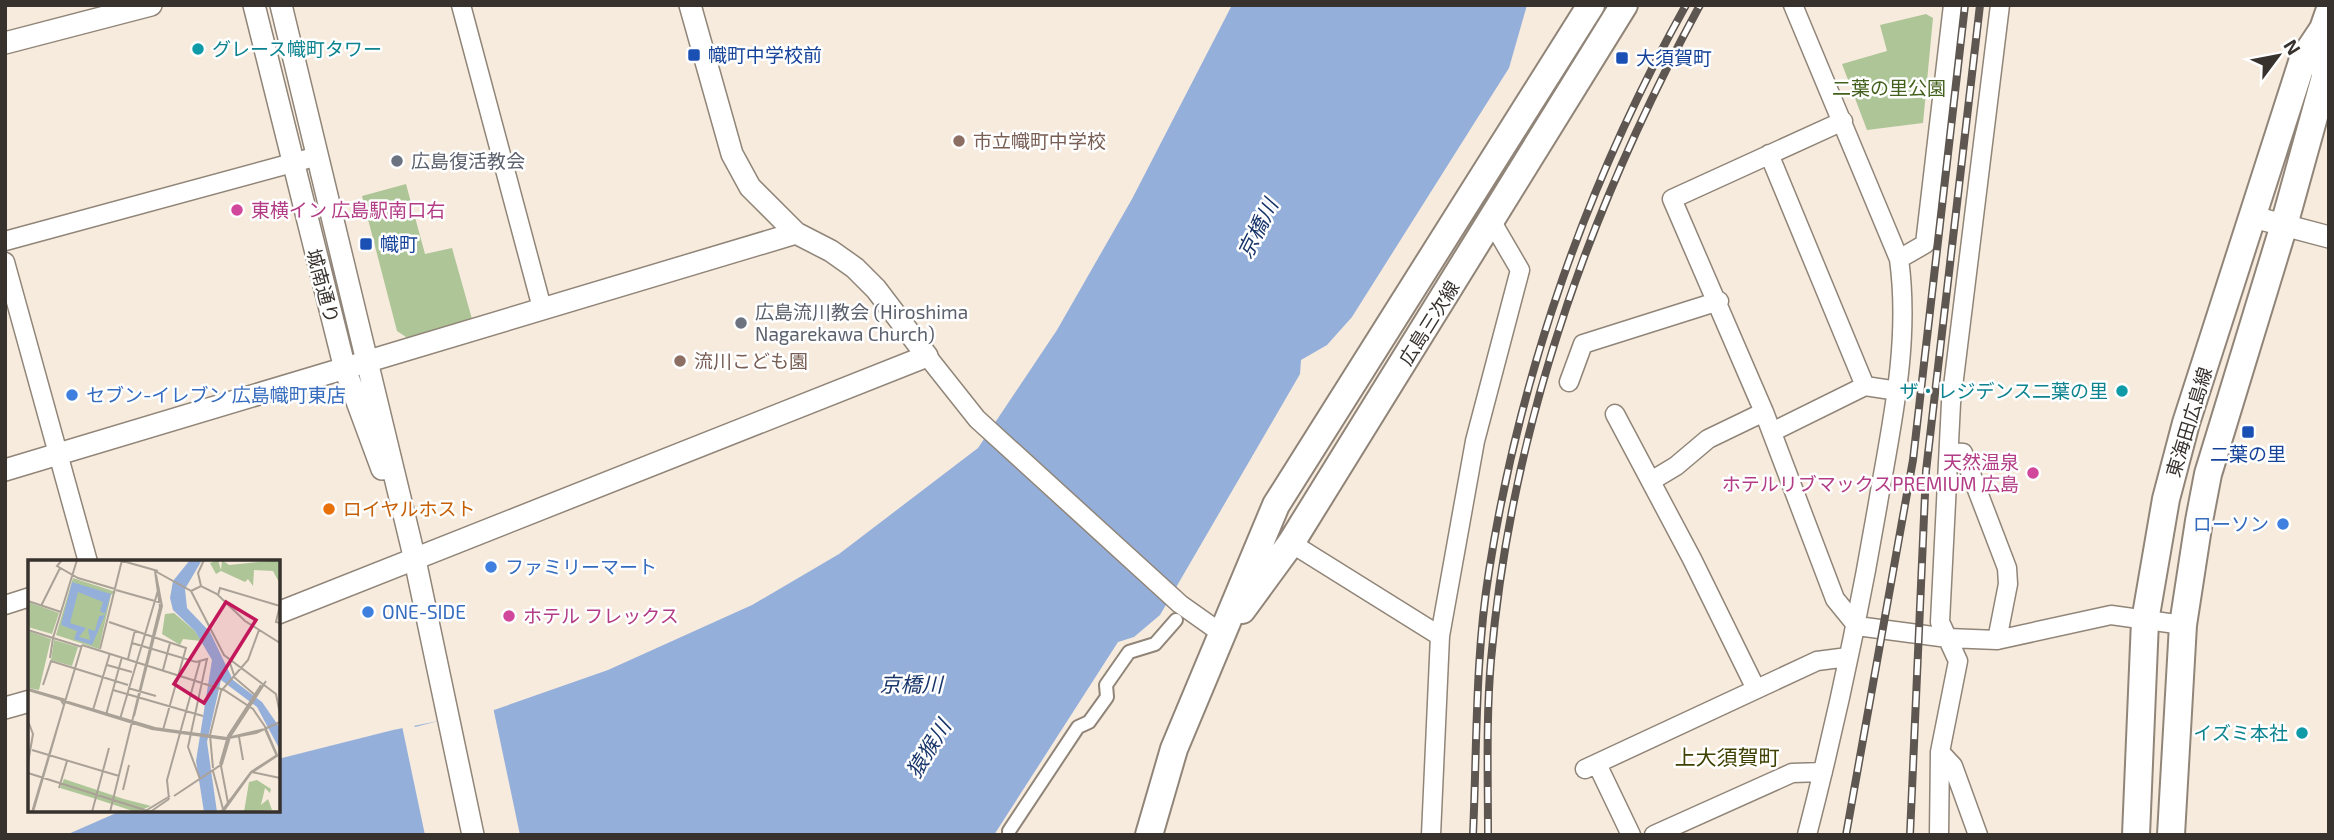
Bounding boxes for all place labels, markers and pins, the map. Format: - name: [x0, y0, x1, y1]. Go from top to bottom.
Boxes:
- place label: グレース幟町タワー: [212, 37, 382, 60]
- marker: グレース幟町タワー: [190, 41, 206, 57]
- place label: 幟町中学校前: [708, 43, 822, 66]
- place label: 大須賀町: [1636, 46, 1712, 69]
- marker: 幟町中学校前: [686, 47, 702, 63]
- marker: 大須賀町: [1614, 50, 1630, 66]
- place label: 市立幟町中学校: [973, 129, 1106, 152]
- marker: 市立幟町中学校: [951, 133, 967, 149]
- place label: 広島復活教会: [411, 149, 525, 172]
- marker: 広島復活教会: [389, 153, 405, 169]
- place label: 東横イン 広島駅南口右: [251, 198, 445, 221]
- marker: 東横イン 広島駅南口右: [229, 202, 245, 218]
- place label: 幟町: [380, 232, 418, 255]
- marker: 幟町: [358, 236, 374, 252]
- place label: 広島流川教会 (Hiroshima Nagarekawa Church): [755, 300, 968, 345]
- marker: 広島流川教会 (Hiroshima Nagarekawa Church): [733, 315, 749, 331]
- place label: 流川こども園: [694, 349, 808, 372]
- marker: 流川こども園: [672, 353, 688, 369]
- place label: ザ・レジデンス二葉の里: [1899, 379, 2108, 402]
- place label: セブン-イレブン 広島幟町東店: [86, 383, 346, 406]
- marker: ザ・レジデンス二葉の里: [2114, 383, 2130, 399]
- marker: セブン-イレブン 広島幟町東店: [64, 387, 80, 403]
- marker: 二葉の里: [2240, 424, 2256, 440]
- place label: 二葉の里: [2210, 442, 2286, 465]
- place label: 天然温泉 ホテルリブマックスPREMIUM 広島: [1722, 450, 2019, 495]
- marker: 天然温泉 ホテルリブマックスPREMIUM 広島: [2025, 465, 2041, 481]
- place label: ロイヤルホスト: [343, 497, 475, 520]
- marker: ロイヤルホスト: [321, 501, 337, 517]
- place label: ローソン: [2193, 512, 2269, 535]
- marker: ローソン: [2275, 516, 2291, 532]
- place label: ファミリーマート: [505, 555, 657, 578]
- marker: ファミリーマート: [483, 559, 499, 575]
- place label: ONE-SIDE: [382, 600, 466, 623]
- marker: ONE-SIDE: [360, 604, 376, 620]
- place label: ホテル フレックス: [523, 604, 679, 627]
- marker: ホテル フレックス: [501, 608, 517, 624]
- place label: イズミ本社: [2194, 721, 2288, 744]
- marker: イズミ本社: [2294, 725, 2310, 741]

